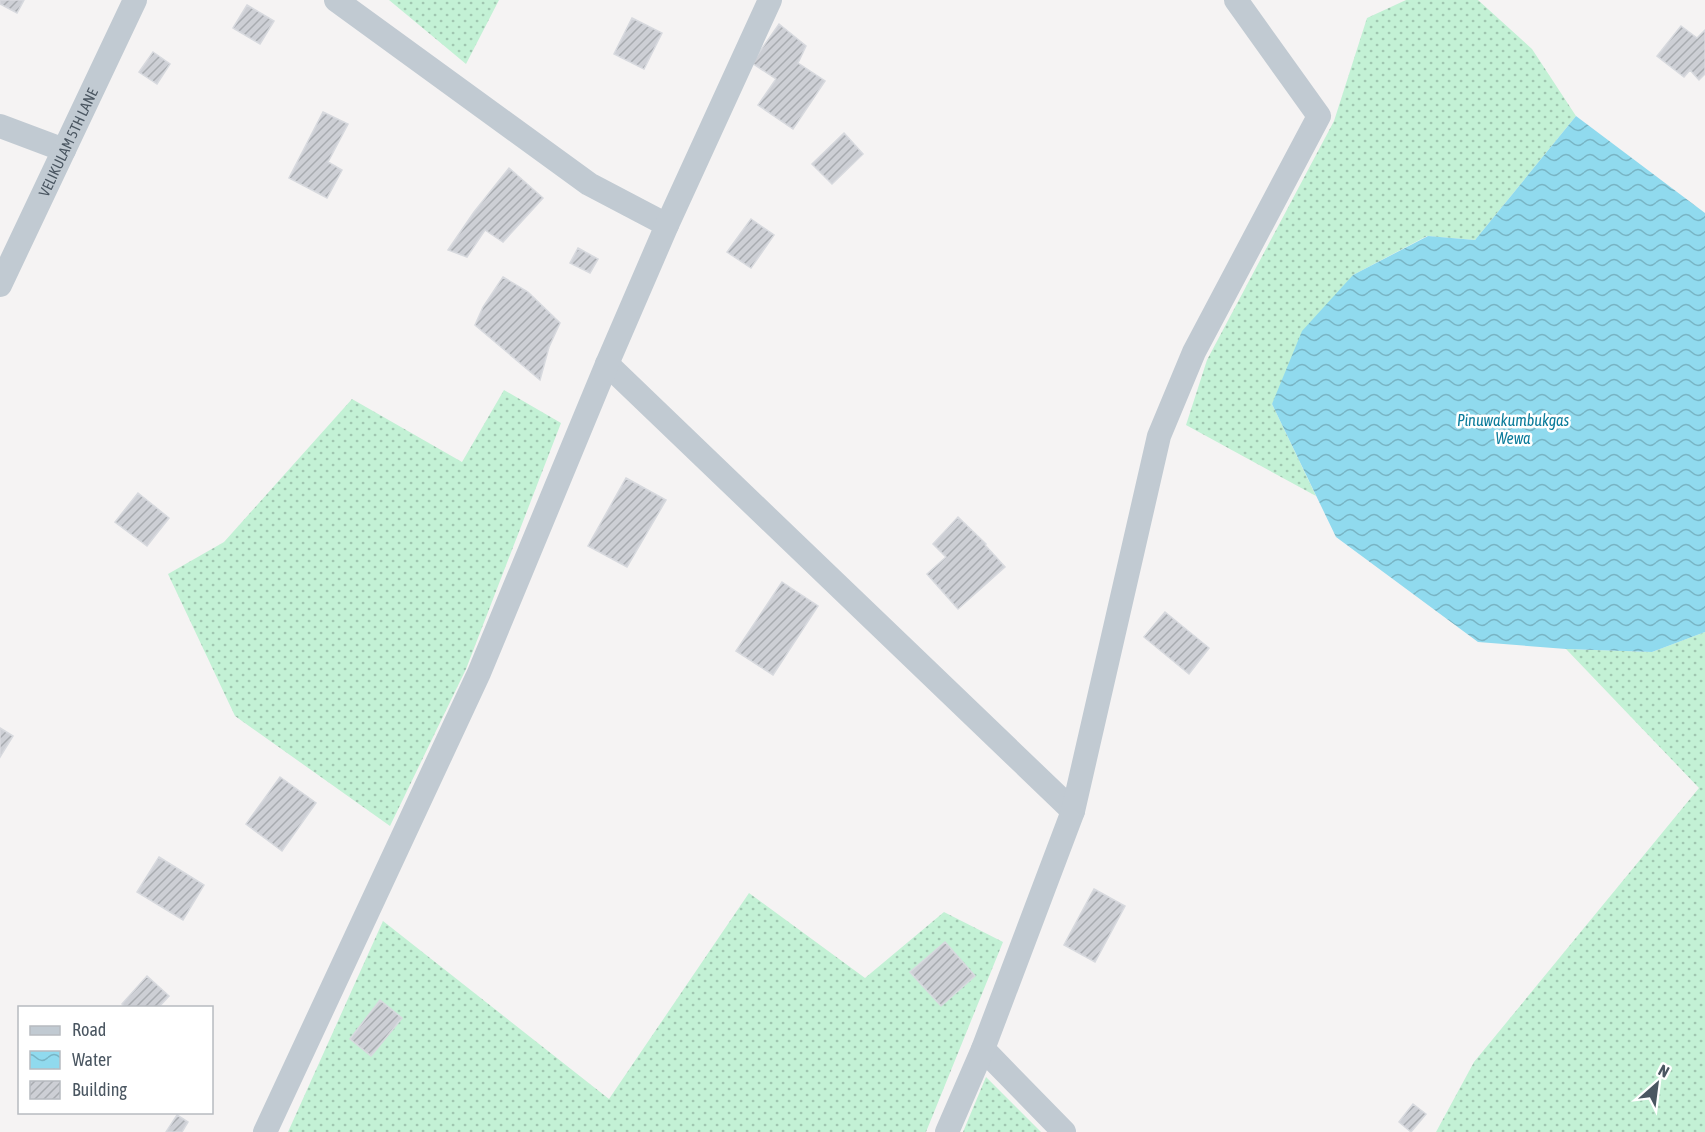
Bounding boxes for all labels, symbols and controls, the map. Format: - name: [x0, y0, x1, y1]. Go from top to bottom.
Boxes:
- street label: VELIKULAM 5TH LANE: [35, 85, 101, 199]
- water label: Pinuwakumbukgas Wewa: [1457, 411, 1569, 447]
- legend: [18, 1006, 213, 1114]
- text: Road: [72, 1019, 106, 1040]
- text: Water: [72, 1049, 112, 1070]
- north arrow: [1627, 1054, 1687, 1114]
- text: N: [1656, 1061, 1672, 1081]
- text: Building: [72, 1079, 127, 1100]

